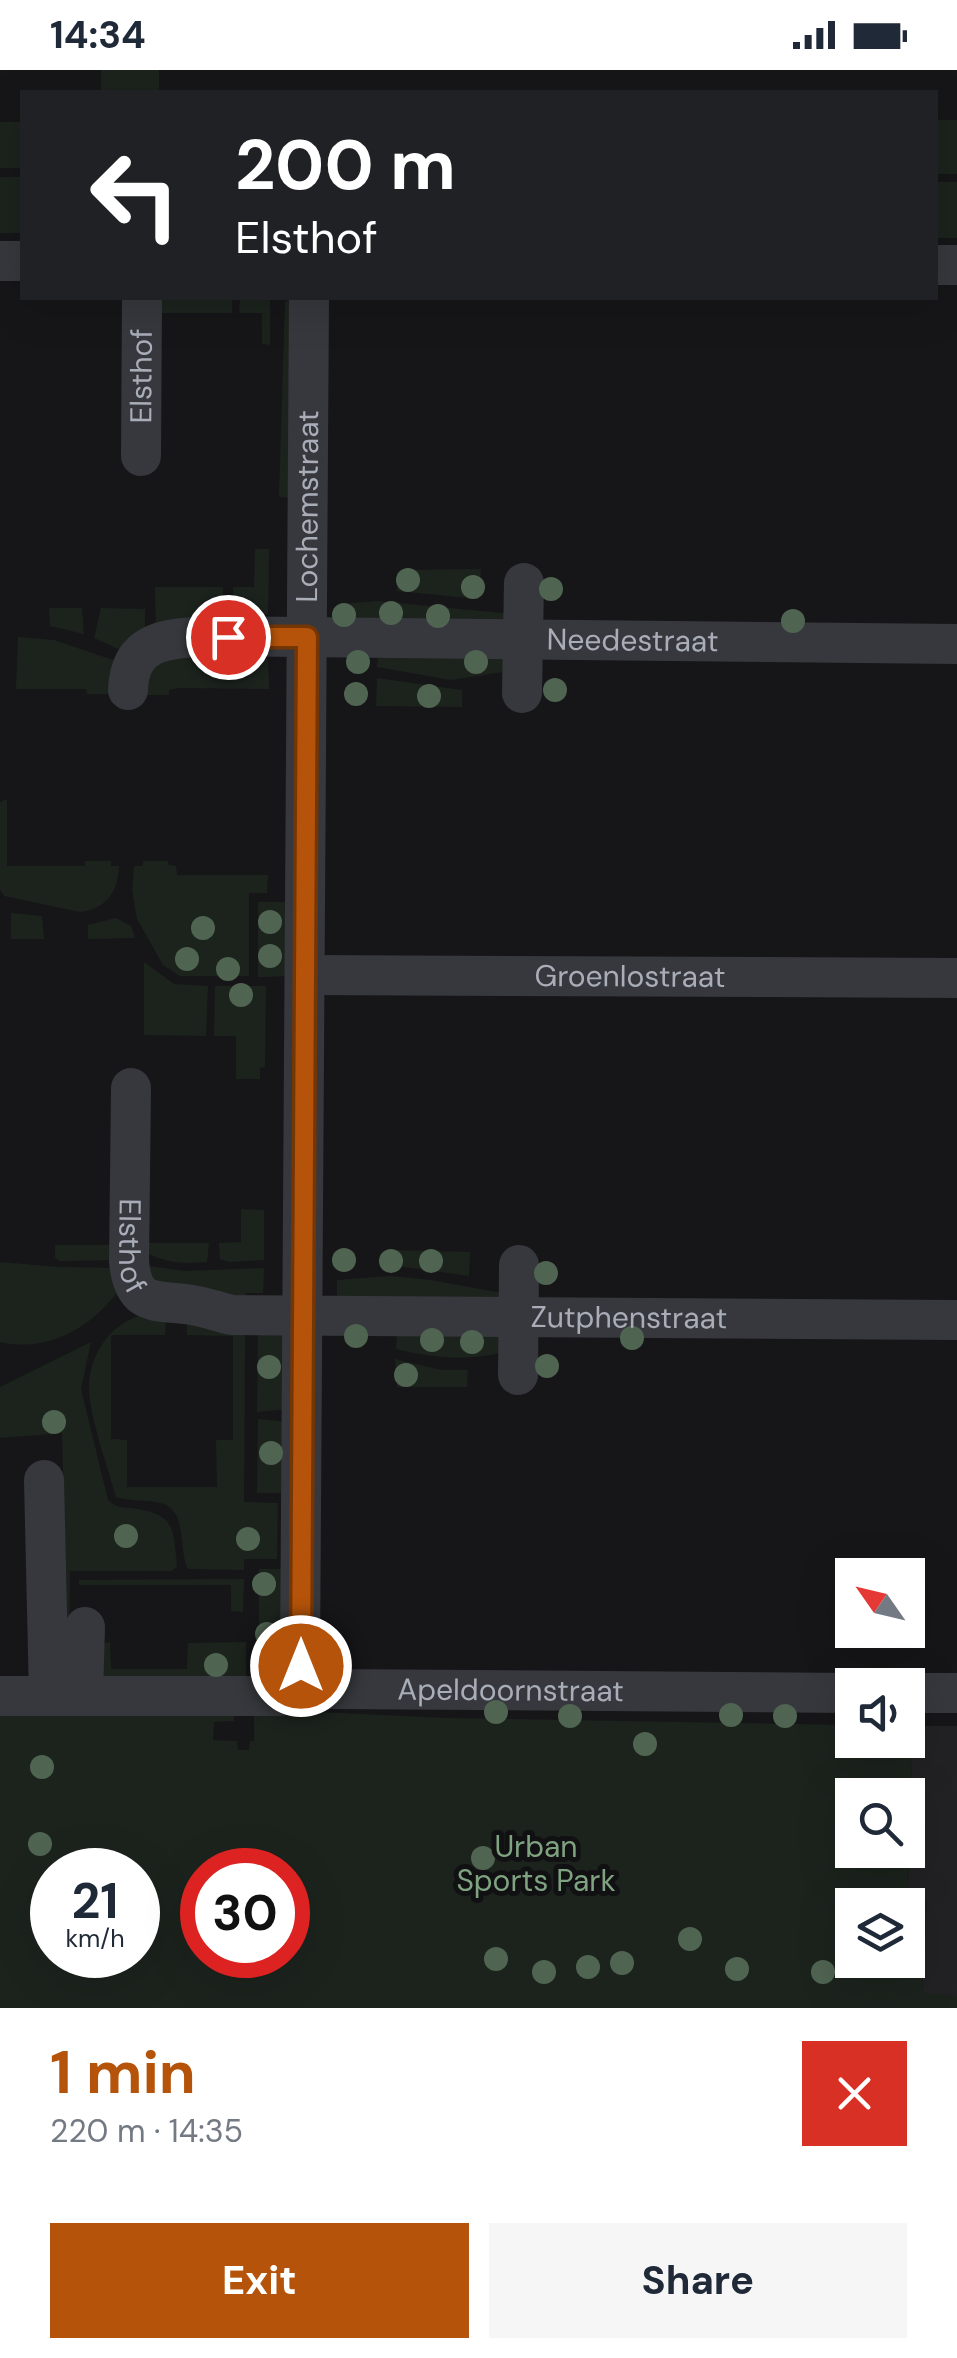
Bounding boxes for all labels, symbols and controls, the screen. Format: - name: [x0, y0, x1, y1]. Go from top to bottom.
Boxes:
- text: 14:34: [50, 10, 146, 60]
- text: 200 m: [235, 120, 456, 211]
- icon: left: [70, 130, 200, 260]
- text: Elsthof: [235, 208, 378, 267]
- street label: Elsthof: [121, 328, 161, 424]
- street label: Lochemstraat: [287, 410, 327, 603]
- pin: [186, 595, 271, 680]
- icon: arrive: [201, 610, 256, 665]
- street label: Needestraat: [546, 620, 719, 660]
- street label: Groenlostraat: [534, 956, 726, 996]
- street label: Elsthof: [110, 1198, 156, 1301]
- street label: Zutphenstraat: [530, 1297, 727, 1337]
- north arrow: [835, 1558, 925, 1648]
- map controls: [835, 1558, 925, 1978]
- position arrow: [249, 1614, 353, 1718]
- button: sound: [835, 1668, 925, 1758]
- street label: Apeldoornstraat: [397, 1669, 624, 1710]
- button: search: [835, 1778, 925, 1868]
- park label: Urban Sports Park: [456, 1827, 616, 1900]
- speed limit sign: 30: [180, 1848, 310, 1978]
- text: 21: [71, 1868, 119, 1934]
- button: layers: [835, 1888, 925, 1978]
- text: km/h: [65, 1922, 125, 1955]
- text: 1 min: [50, 2033, 196, 2112]
- button: close: [802, 2041, 907, 2146]
- text: 220 m · 14:35: [50, 2110, 243, 2152]
- button: Exit: [50, 2223, 469, 2338]
- button: Share: [489, 2223, 907, 2338]

